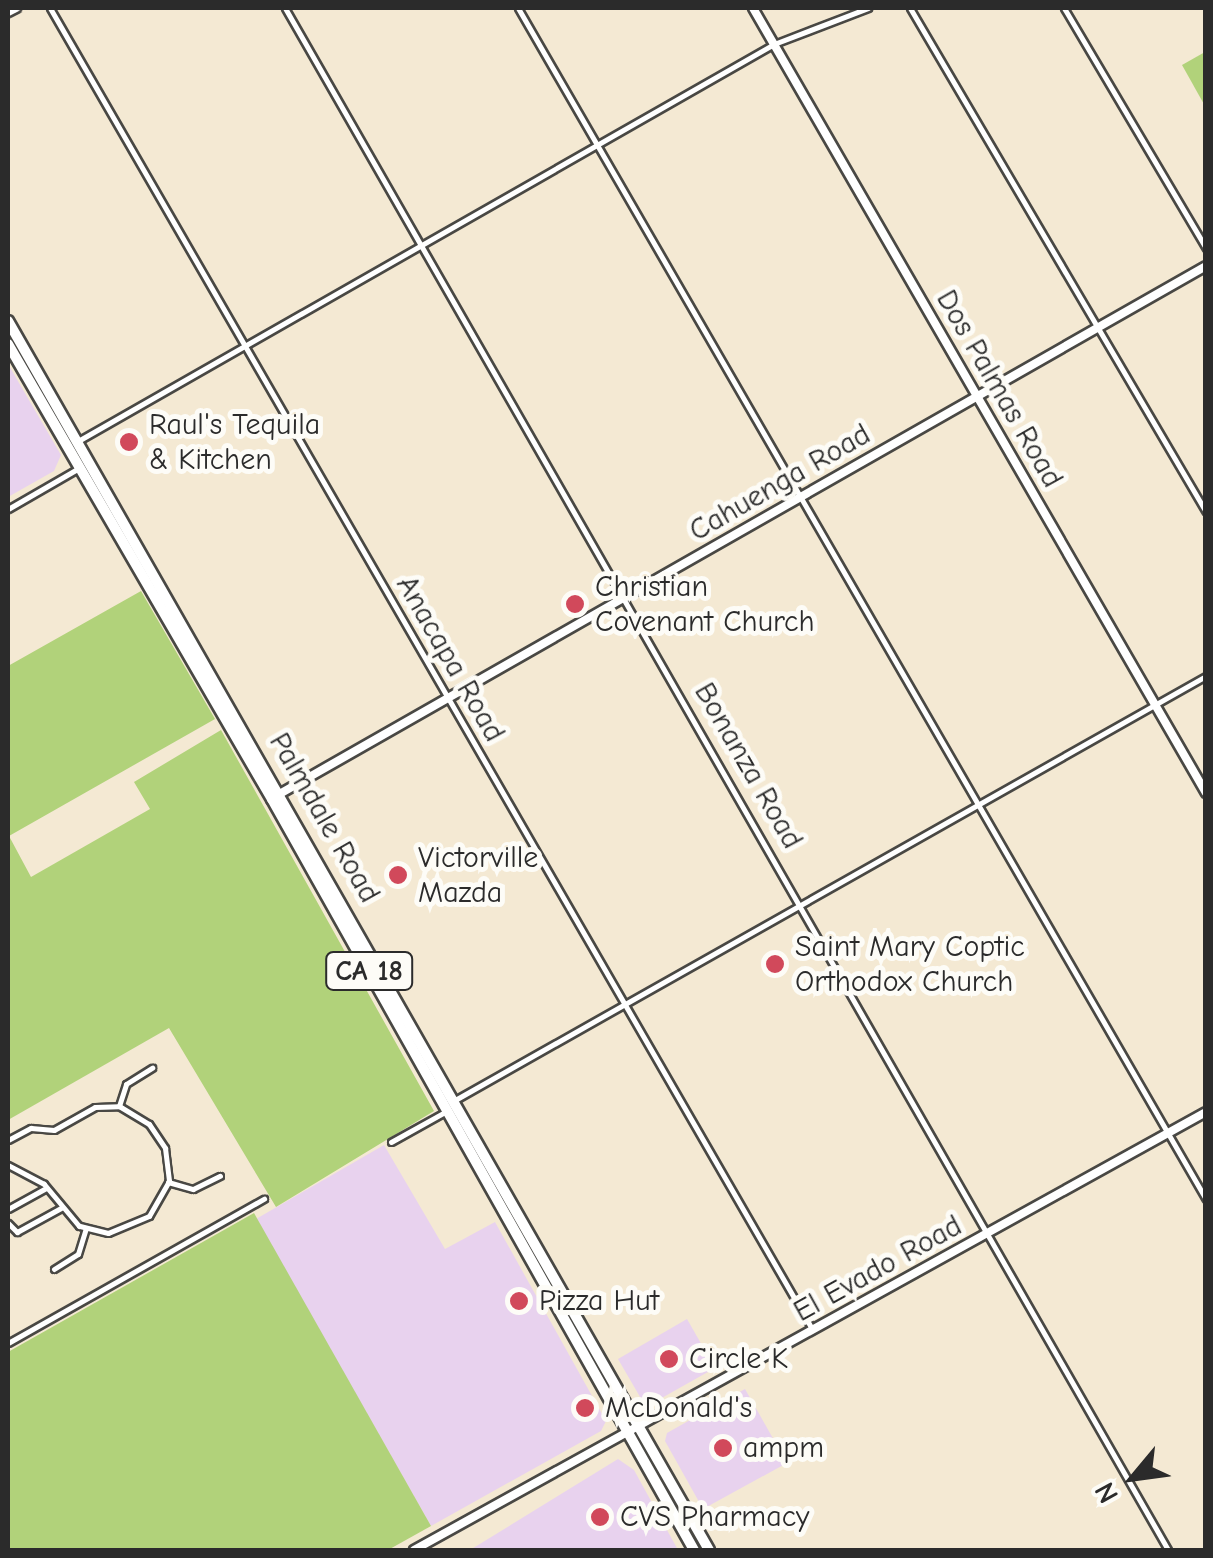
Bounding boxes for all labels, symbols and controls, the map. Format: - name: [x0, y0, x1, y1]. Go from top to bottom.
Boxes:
- street label: Dos Palmas Road: [928, 284, 1070, 494]
- place label: Raul's Tequila & Kitchen: [149, 407, 320, 478]
- street label: Cahuenga Road: [683, 417, 877, 549]
- marker: Raul's Tequila & Kitchen: [118, 431, 140, 453]
- place label: Christian Covenant Church: [595, 569, 815, 640]
- street label: Anacapa Road: [388, 570, 512, 748]
- marker: Christian Covenant Church: [564, 593, 586, 615]
- street label: Bonanza Road: [686, 677, 810, 855]
- street label: Palmdale Road: [261, 727, 387, 909]
- place label: Victorville Mazda: [418, 840, 538, 910]
- marker: Victorville Mazda: [387, 864, 409, 886]
- place label: Saint Mary Coptic Orthodox Church: [795, 929, 1025, 1000]
- road number: CA 18: [324, 948, 414, 994]
- marker: Saint Mary Coptic Orthodox Church: [764, 953, 786, 975]
- street label: El Evado Road: [788, 1208, 968, 1330]
- place label: Pizza Hut: [539, 1283, 659, 1319]
- marker: Pizza Hut: [508, 1290, 530, 1312]
- place label: Circle K: [689, 1341, 788, 1377]
- marker: Circle K: [658, 1348, 680, 1370]
- place label: McDonald's: [605, 1390, 752, 1426]
- marker: McDonald's: [574, 1397, 596, 1419]
- north arrow: [1083, 1428, 1183, 1528]
- place label: ampm: [743, 1430, 824, 1466]
- marker: ampm: [712, 1437, 734, 1459]
- text: N: [1088, 1477, 1125, 1508]
- place label: CVS Pharmacy: [620, 1499, 810, 1535]
- marker: CVS Pharmacy: [589, 1506, 611, 1528]

